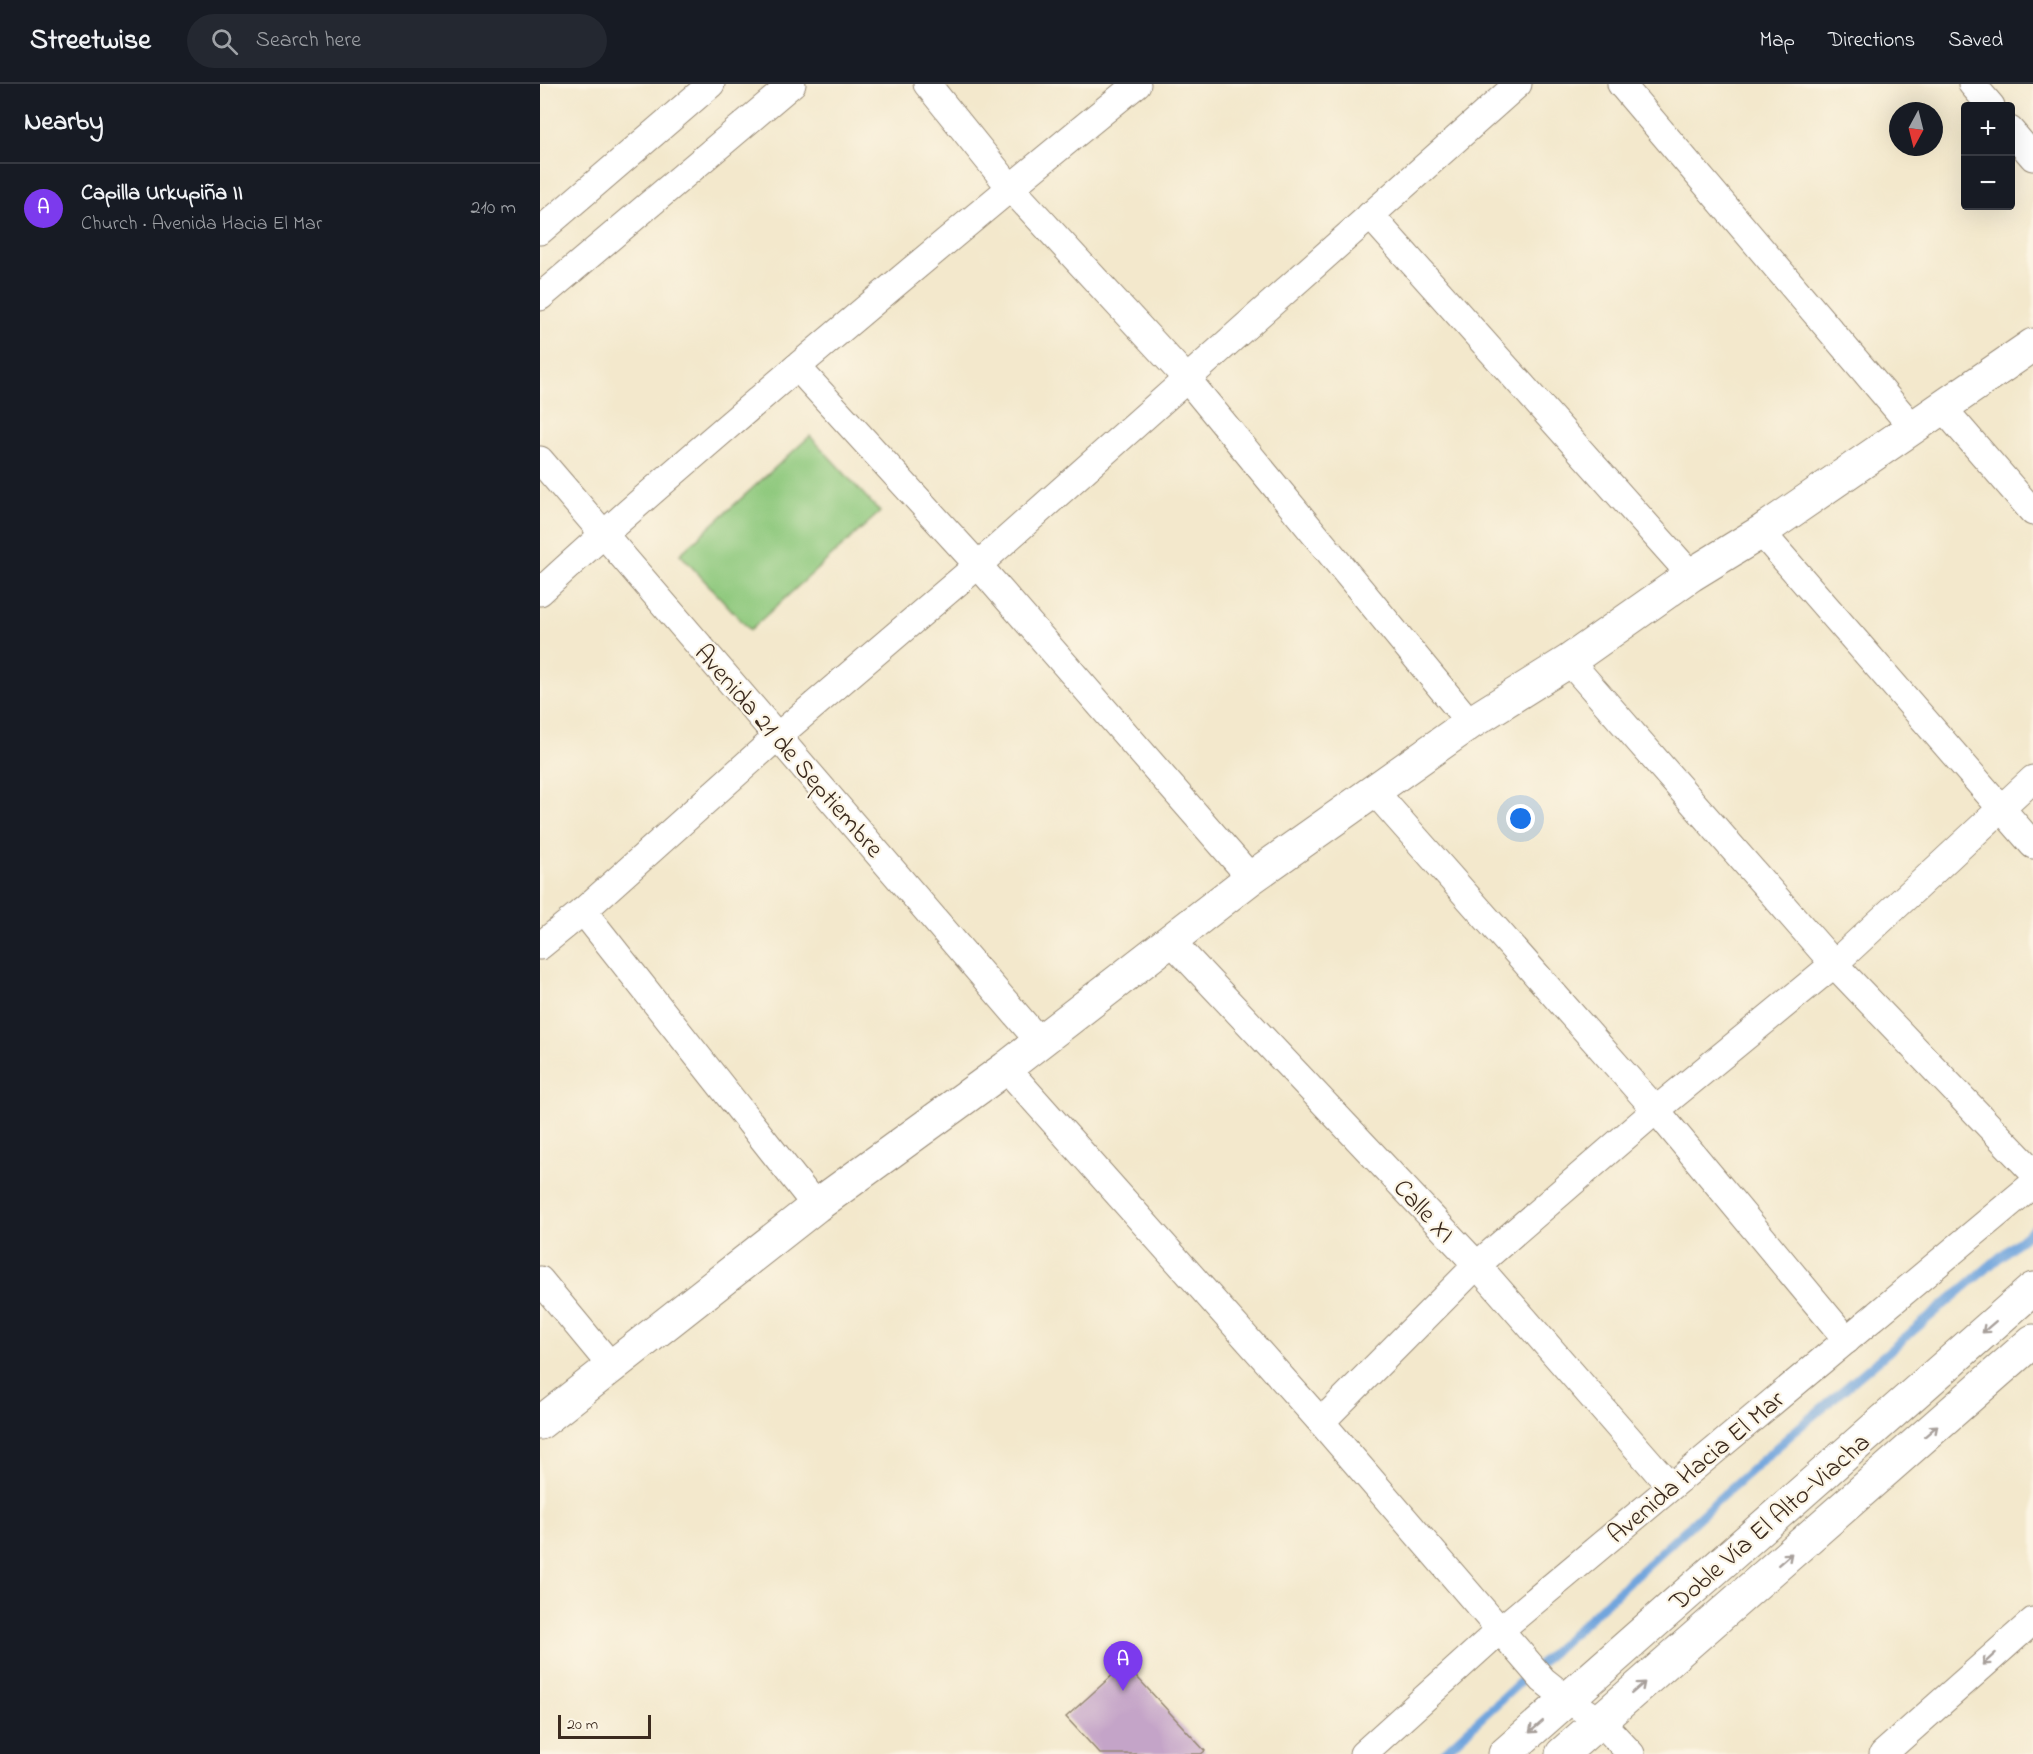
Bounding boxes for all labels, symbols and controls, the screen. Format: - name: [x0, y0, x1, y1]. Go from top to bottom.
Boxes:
- search box: [187, 14, 607, 68]
- text: Streetwise: [30, 21, 151, 62]
- icon: search: [208, 25, 241, 58]
- text: Search here: [256, 25, 361, 57]
- text: Map: [1759, 26, 1795, 56]
- text: Directions: [1828, 26, 1915, 56]
- text: Saved: [1948, 26, 2003, 56]
- north arrow: [1889, 102, 1943, 156]
- map controls: [1961, 102, 2015, 210]
- button: +: [1961, 102, 2015, 156]
- text: Nearby: [24, 104, 103, 142]
- button: −: [1961, 156, 2015, 210]
- text: Capilla Urkupiña II: [81, 178, 243, 210]
- text: A: [37, 194, 50, 223]
- text: 210 m: [471, 194, 516, 223]
- text: Church · Avenida Hacia El Mar: [81, 210, 322, 239]
- street label: Avenida 21 de Septiembre: [684, 637, 892, 868]
- your location: [1506, 804, 1535, 833]
- street label: Calle XI: [1383, 1171, 1463, 1253]
- one-way arrow: [1982, 1320, 1997, 1334]
- street label: Avenida Hacia El Mar: [1600, 1382, 1795, 1554]
- one-way arrow: [1923, 1424, 1938, 1438]
- street label: Doble Vía El Alto-Viacha: [1661, 1425, 1880, 1622]
- one-way arrow: [1777, 1552, 1792, 1566]
- pin: A: [1104, 1642, 1142, 1691]
- one-way arrow: [1981, 1653, 1997, 1666]
- one-way arrow: [1630, 1681, 1645, 1695]
- scale bar: [558, 1712, 651, 1740]
- text: 20 m: [567, 1713, 598, 1737]
- one-way arrow: [1529, 1720, 1544, 1734]

